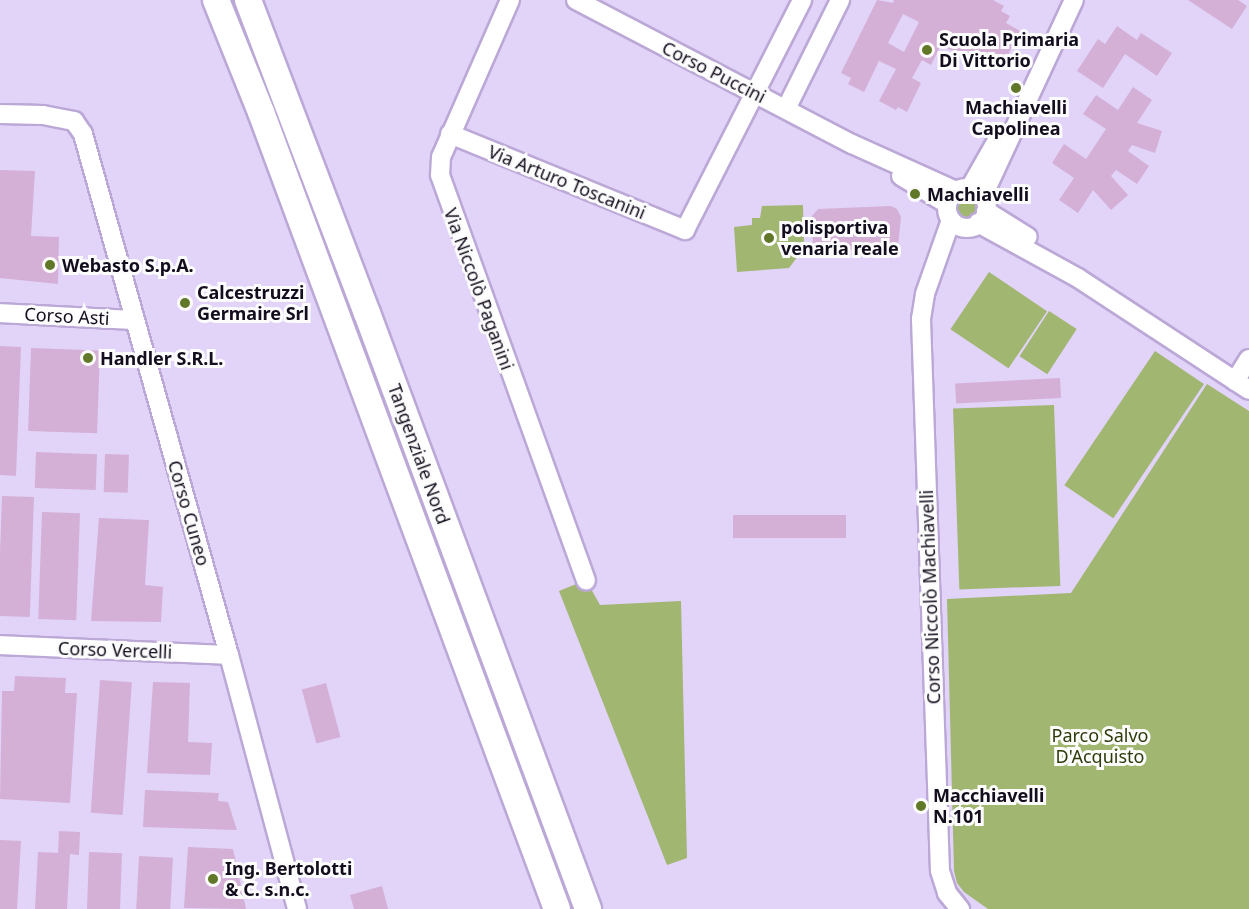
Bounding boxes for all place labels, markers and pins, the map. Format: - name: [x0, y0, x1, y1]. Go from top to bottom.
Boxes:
- place label: Scuola Primaria Di Vittorio: [939, 29, 1079, 72]
- marker: Scuola Primaria Di Vittorio: [920, 43, 934, 57]
- marker: Machiavelli Capolinea: [1009, 81, 1023, 95]
- place label: Machiavelli Capolinea: [965, 97, 1067, 140]
- place label: Machiavelli: [927, 183, 1029, 205]
- marker: Machiavelli: [908, 187, 922, 201]
- place label: polisportiva venaria reale: [781, 217, 899, 260]
- marker: polisportiva venaria reale: [762, 231, 776, 245]
- place label: Webasto S.p.A.: [62, 254, 194, 276]
- marker: Webasto S.p.A.: [43, 258, 57, 272]
- place label: Calcestruzzi Germaire Srl: [197, 282, 309, 324]
- marker: Calcestruzzi Germaire Srl: [178, 296, 192, 310]
- place label: Handler S.R.L.: [100, 347, 223, 369]
- marker: Handler S.R.L.: [81, 351, 95, 365]
- place label: Macchiavelli N.101: [933, 785, 1044, 828]
- marker: Macchiavelli N.101: [914, 799, 928, 813]
- place label: Ing. Bertolotti & C. s.n.c.: [225, 858, 352, 900]
- marker: Ing. Bertolotti & C. s.n.c.: [206, 872, 220, 886]

